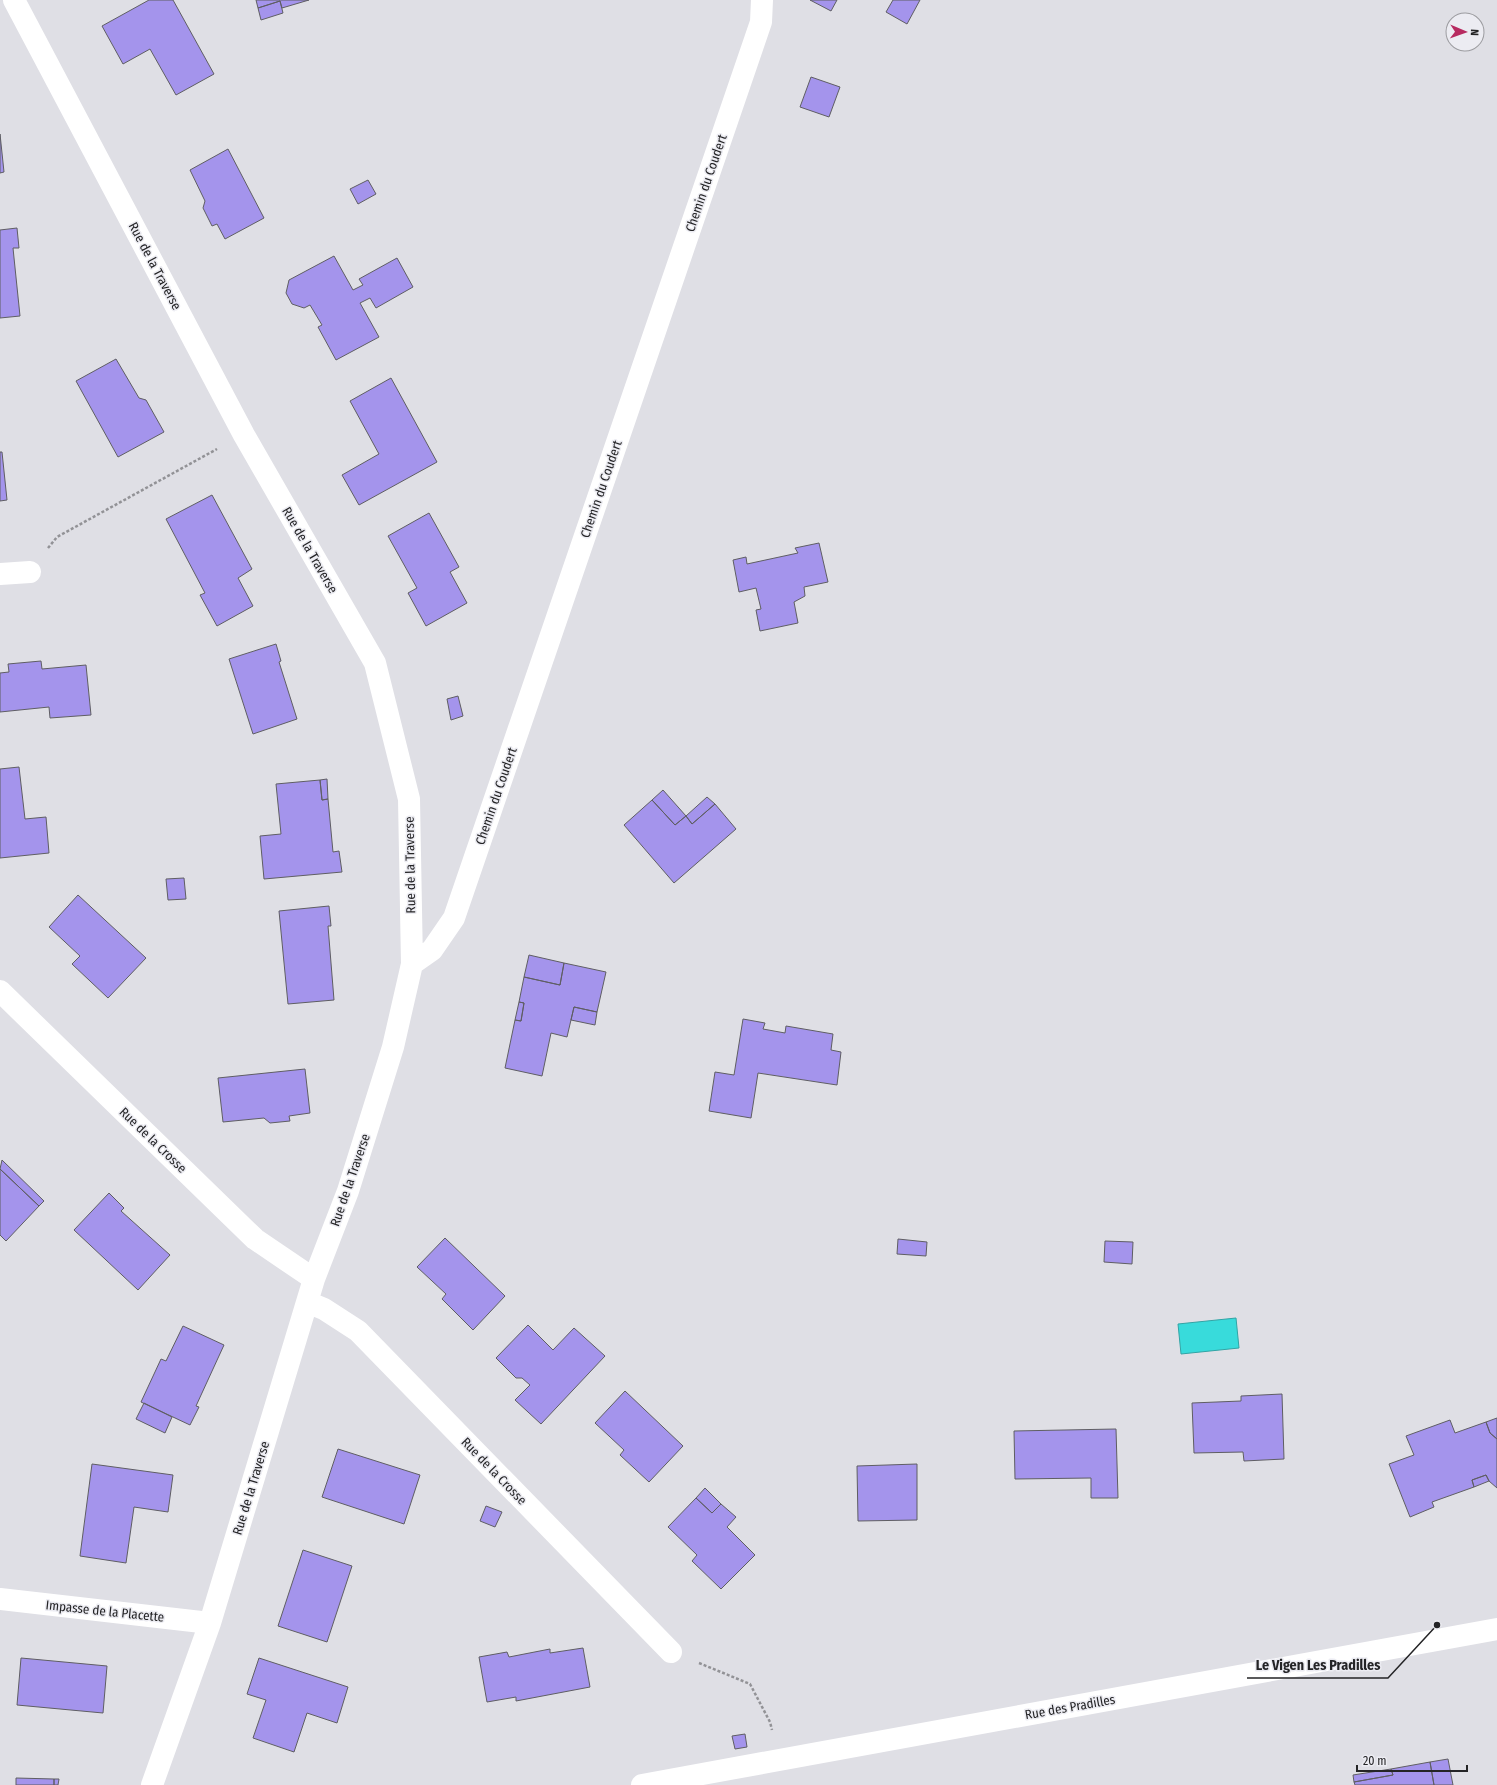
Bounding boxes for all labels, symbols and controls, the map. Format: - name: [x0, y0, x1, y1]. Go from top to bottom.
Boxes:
- north arrow: [1445, 12, 1485, 52]
- text: N: [1468, 29, 1481, 36]
- street label: Chemin du Coudert: [682, 132, 730, 234]
- street label: Rue de la Traverse: [126, 220, 184, 312]
- street label: Chemin du Coudert: [577, 438, 625, 540]
- street label: Rue de la Traverse: [279, 504, 341, 596]
- street label: Chemin du Coudert: [472, 745, 520, 847]
- street label: Rue de la Traverse: [402, 816, 418, 914]
- street label: Rue de la Crosse: [116, 1104, 190, 1176]
- street label: Rue de la Traverse: [327, 1132, 373, 1228]
- street label: Rue de la Crosse: [458, 1434, 530, 1508]
- street label: Rue de la Traverse: [230, 1439, 272, 1537]
- street label: Impasse de la Placette: [45, 1597, 165, 1625]
- callout: Le Vigen Les Pradilles: [1247, 1652, 1388, 1678]
- text: Le Vigen Les Pradilles: [1256, 1657, 1380, 1674]
- street label: Rue des Pradilles: [1024, 1692, 1117, 1722]
- scale bar: [1357, 1747, 1467, 1773]
- text: 20 m: [1363, 1754, 1387, 1768]

